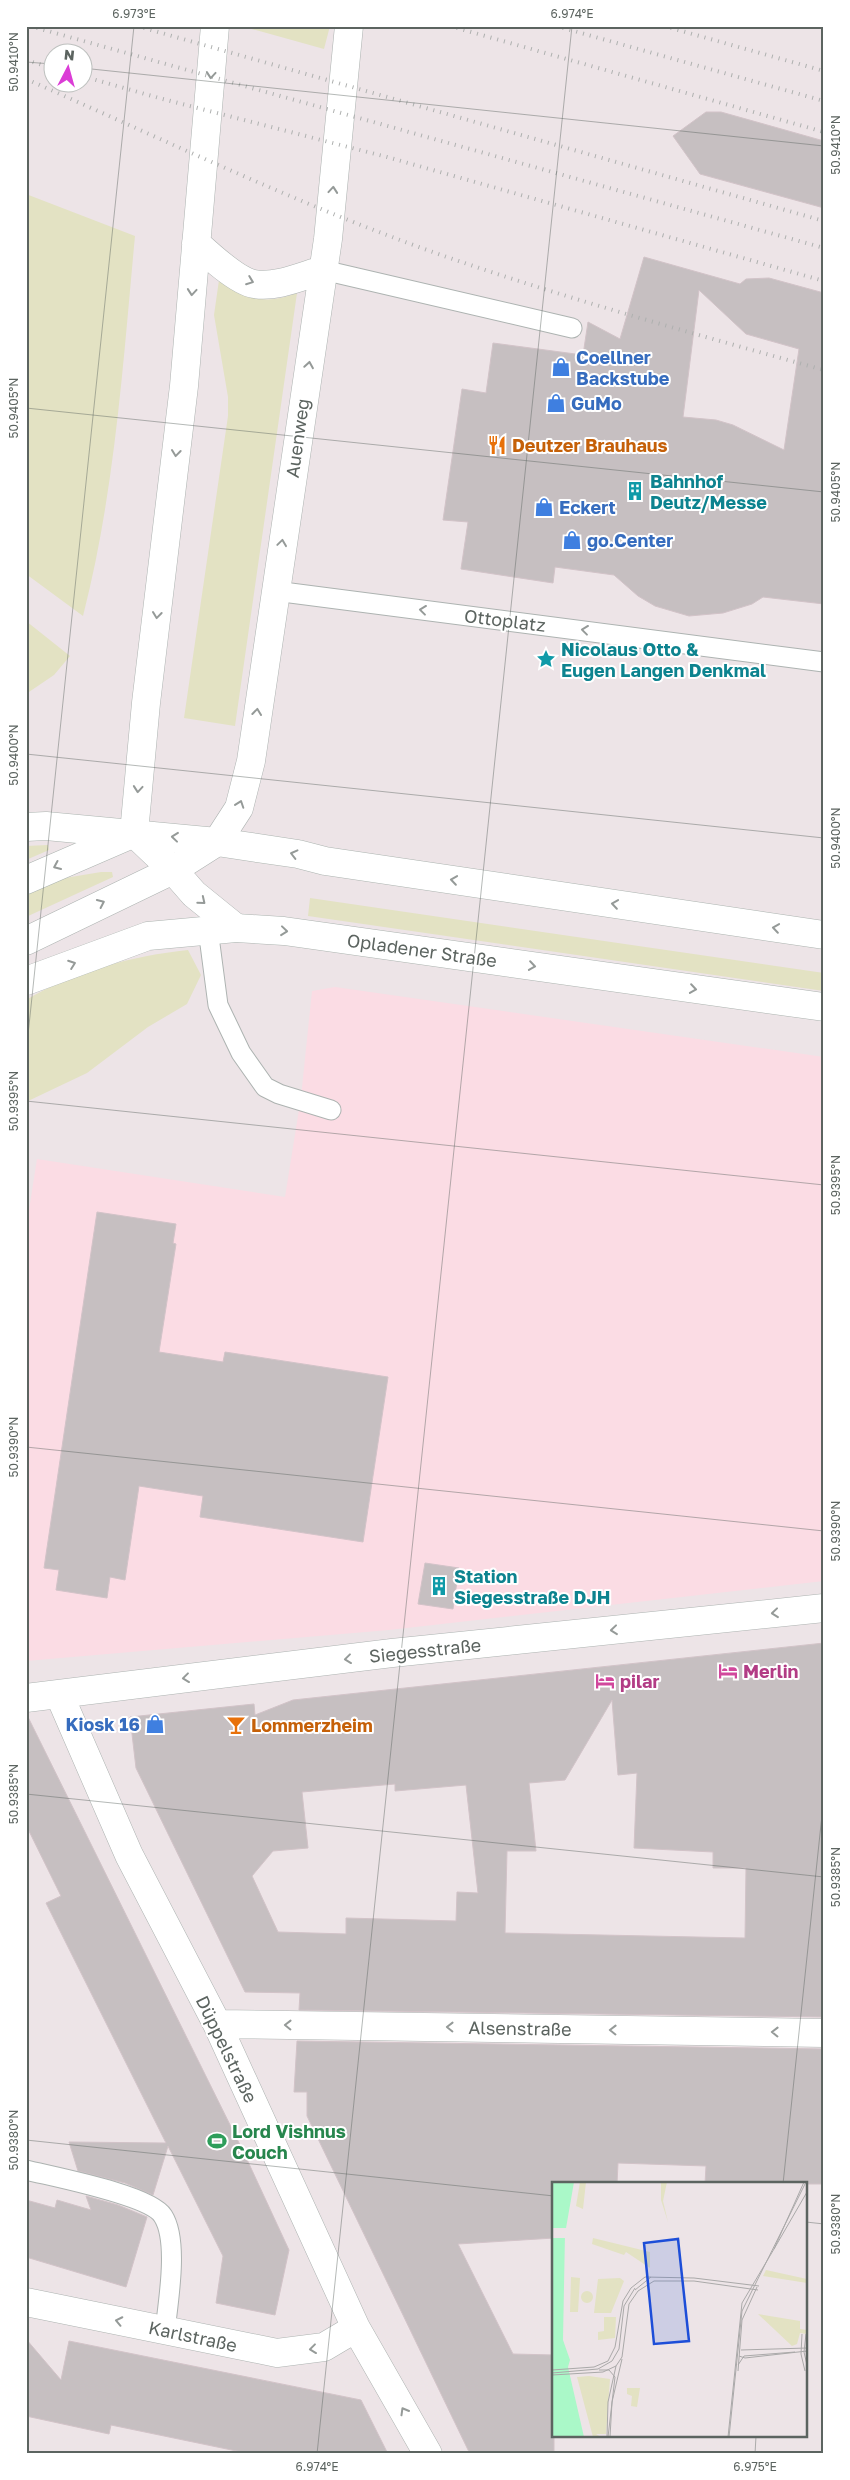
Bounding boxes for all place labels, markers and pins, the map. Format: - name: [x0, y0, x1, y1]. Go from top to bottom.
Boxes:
- place label: Coellner Backstube: [576, 346, 670, 389]
- shop icon: Coellner Backstube: [550, 356, 572, 378]
- shop icon: GuMo: [545, 392, 567, 414]
- place label: GuMo: [571, 392, 622, 414]
- restaurant icon: Deutzer Brauhaus: [486, 434, 508, 456]
- place label: Deutzer Brauhaus: [512, 434, 668, 456]
- place label: Bahnhof Deutz/Messe: [650, 470, 767, 513]
- building icon: Bahnhof Deutz/Messe: [624, 480, 646, 502]
- shop icon: Eckert: [533, 496, 555, 518]
- place label: Eckert: [559, 496, 616, 518]
- shop icon: go.Center: [561, 529, 583, 551]
- place label: go.Center: [587, 529, 673, 551]
- place label: Nicolaus Otto & Eugen Langen Denkmal: [561, 638, 766, 681]
- place icon: Nicolaus Otto & Eugen Langen Denkmal: [535, 648, 557, 670]
- place label: Station Siegesstraße DJH: [454, 1565, 610, 1608]
- building icon: Station Siegesstraße DJH: [428, 1575, 450, 1597]
- hotel icon: Merlin: [717, 1660, 739, 1682]
- place label: Merlin: [743, 1660, 799, 1682]
- hotel icon: pilar: [594, 1670, 616, 1692]
- place label: pilar: [620, 1670, 660, 1692]
- place label: Kiosk 16: [65, 1713, 140, 1735]
- shop icon: Kiosk 16: [144, 1713, 166, 1735]
- bar icon: Lommerzheim: [225, 1714, 247, 1736]
- place label: Lommerzheim: [251, 1714, 373, 1736]
- place label: Lord Vishnus Couch: [232, 2120, 346, 2163]
- sports icon: Lord Vishnus Couch: [206, 2130, 228, 2152]

